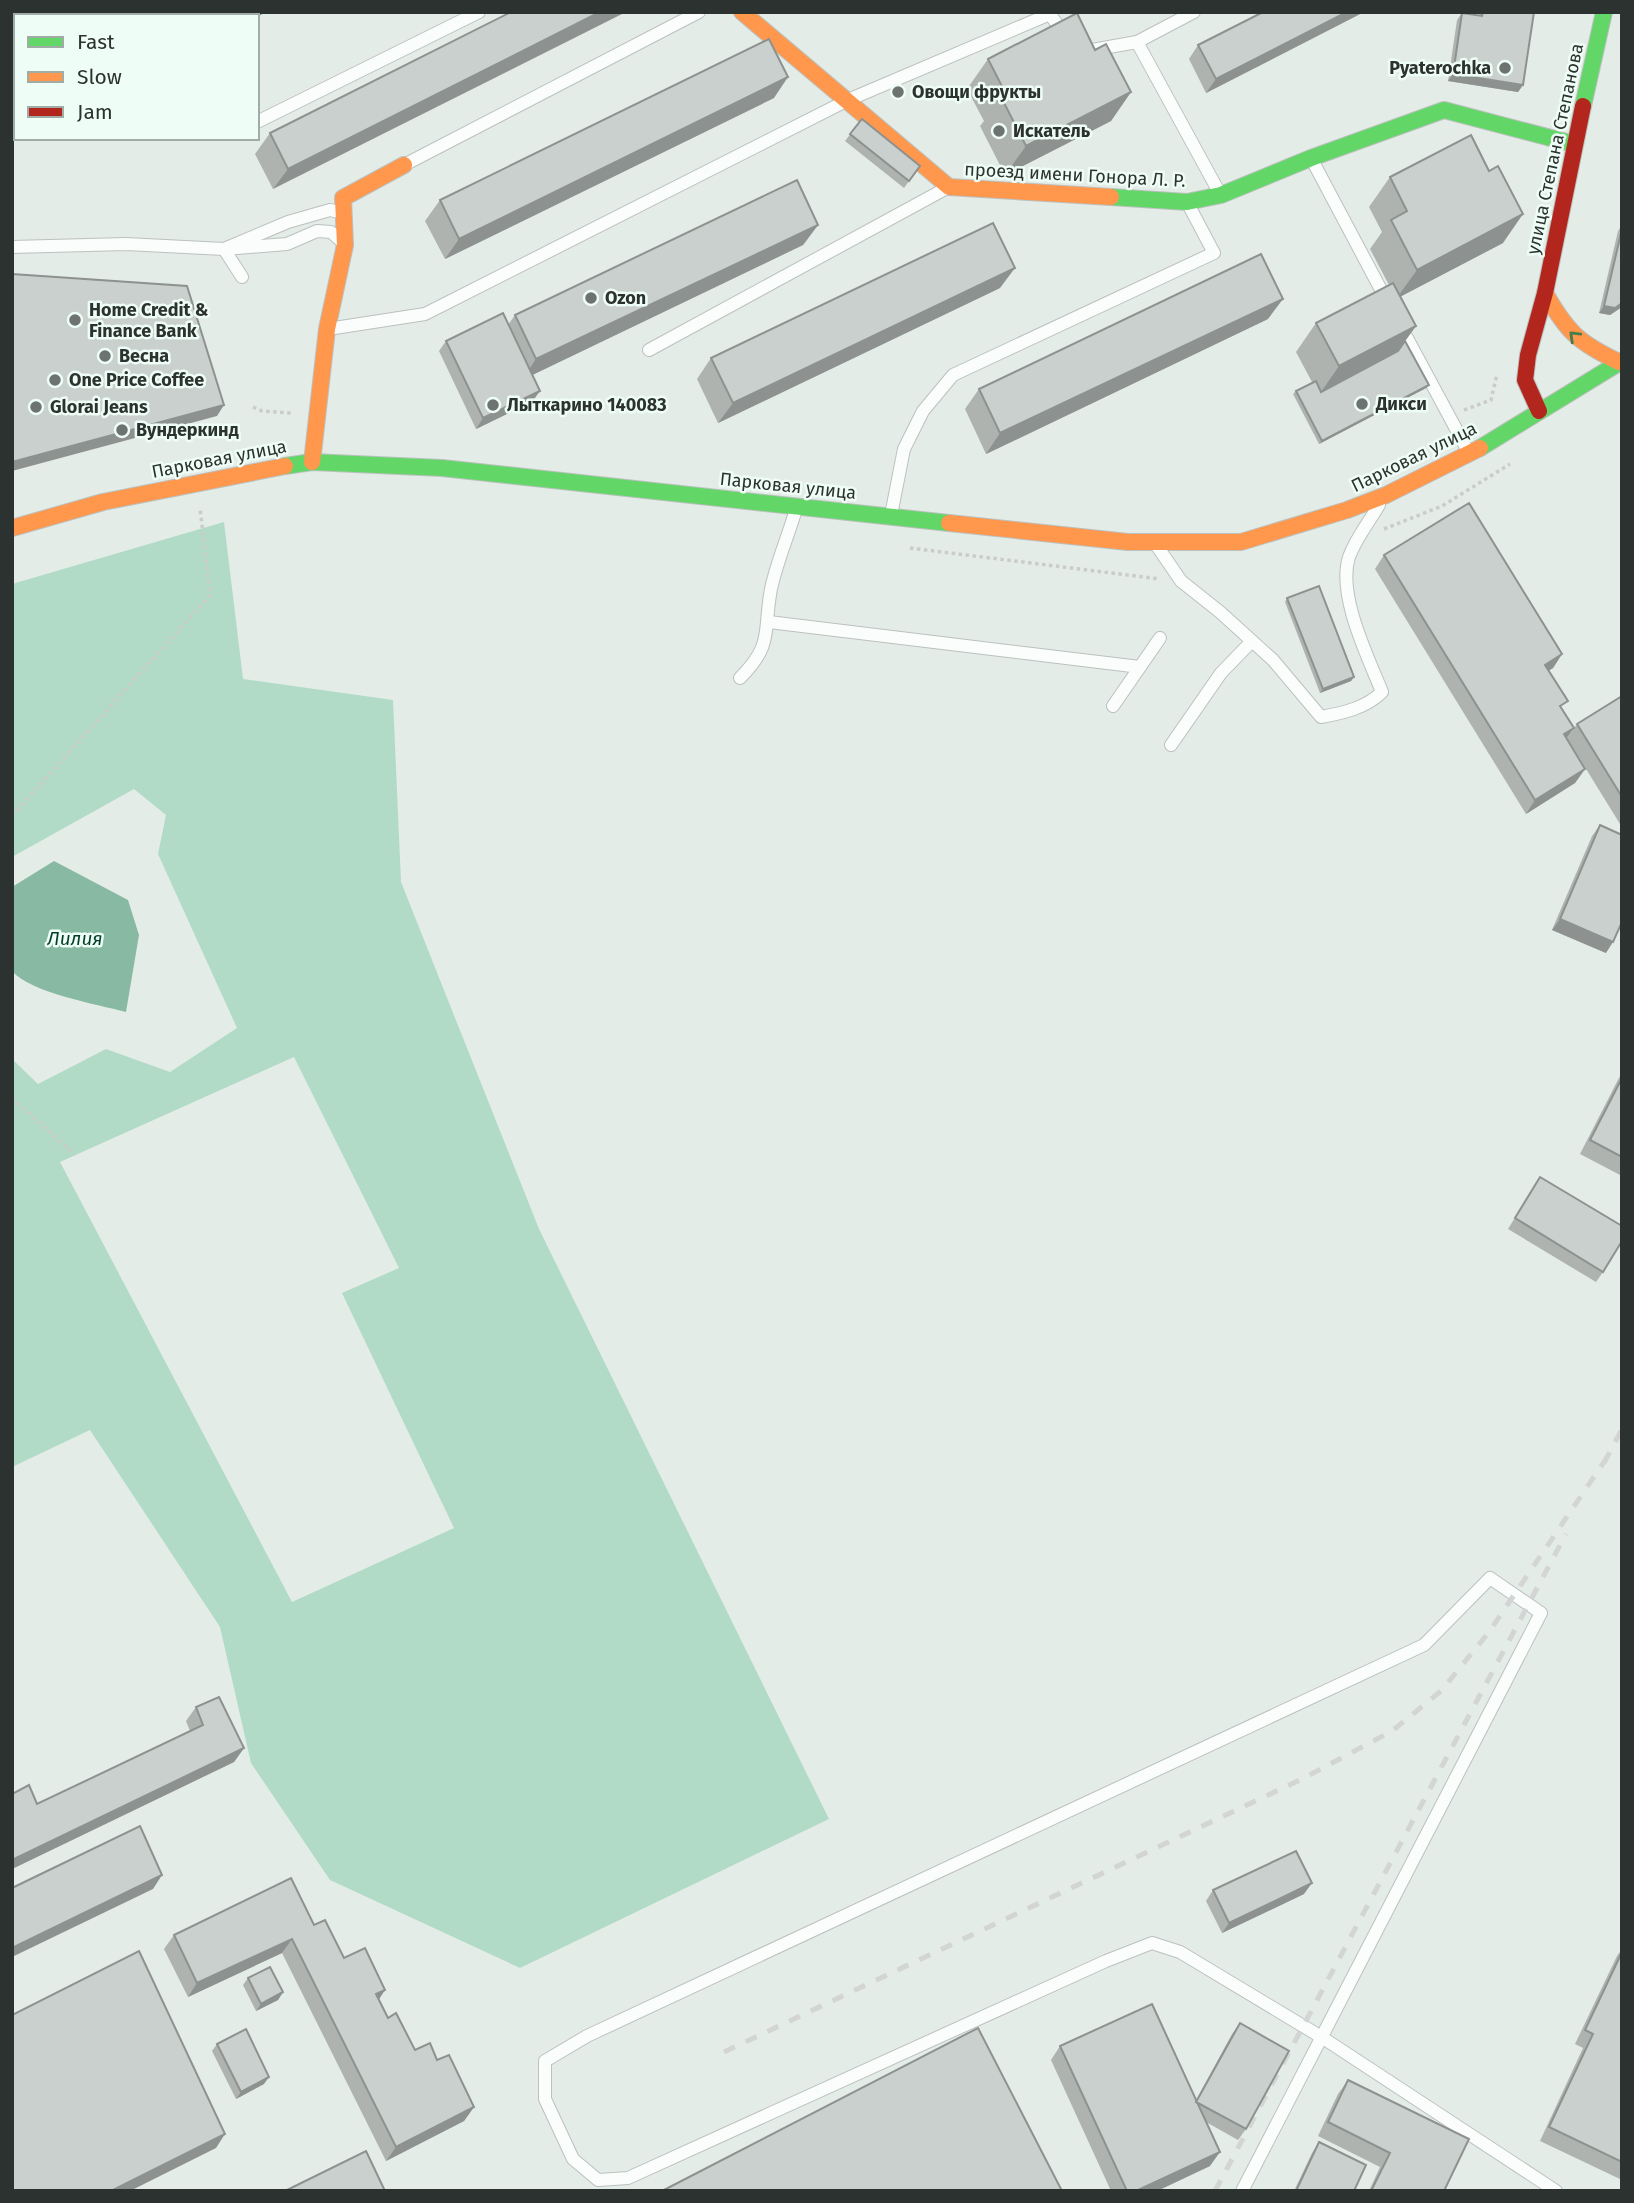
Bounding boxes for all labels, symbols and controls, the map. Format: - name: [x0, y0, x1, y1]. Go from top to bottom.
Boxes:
- legend: [14, 14, 259, 140]
- text: Fast: [77, 29, 115, 55]
- street label: улица Степана Степанова: [1522, 41, 1588, 257]
- place label: Pyaterochka: [1389, 57, 1491, 79]
- marker: Pyaterochka: [1497, 60, 1513, 76]
- text: Slow: [77, 64, 122, 90]
- place label: Овощи фрукты: [912, 81, 1041, 103]
- marker: Овощи фрукты: [890, 84, 906, 100]
- text: Jam: [77, 99, 113, 125]
- place label: Искатель: [1013, 120, 1091, 142]
- marker: Искатель: [991, 123, 1007, 139]
- street label: проезд имени Гонора Л. Р.: [964, 158, 1186, 192]
- place label: Ozon: [605, 287, 646, 309]
- marker: Ozon: [583, 290, 599, 306]
- place label: Home Credit & Finance Bank: [89, 299, 209, 342]
- marker: Home Credit & Finance Bank: [67, 312, 83, 328]
- one-way arrow: [1569, 332, 1582, 345]
- place label: Весна: [119, 345, 169, 367]
- marker: Весна: [97, 348, 113, 364]
- place label: One Price Coffee: [69, 369, 204, 391]
- marker: One Price Coffee: [47, 372, 63, 388]
- place label: Дикси: [1375, 393, 1427, 415]
- place label: Лыткарино 140083: [507, 394, 667, 416]
- place label: Glorai Jeans: [50, 396, 148, 418]
- marker: Дикси: [1354, 396, 1370, 412]
- marker: Лыткарино 140083: [485, 397, 501, 413]
- marker: Glorai Jeans: [28, 399, 44, 415]
- street label: Парковая улица: [1348, 417, 1480, 497]
- place label: Вундеркинд: [136, 419, 239, 441]
- marker: Вундеркинд: [114, 422, 130, 438]
- street label: Парковая улица: [150, 435, 288, 483]
- street label: Парковая улица: [719, 468, 857, 504]
- water label: Лилия: [46, 927, 103, 950]

